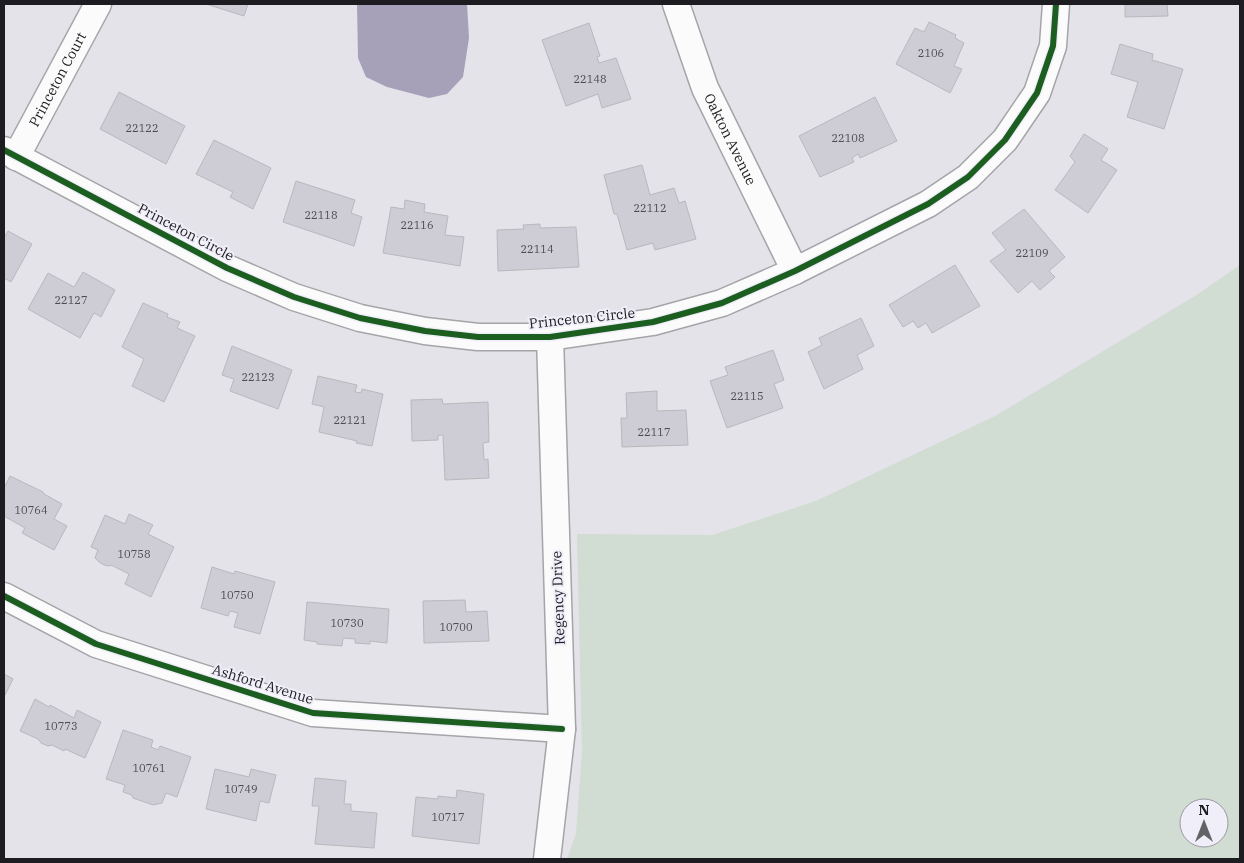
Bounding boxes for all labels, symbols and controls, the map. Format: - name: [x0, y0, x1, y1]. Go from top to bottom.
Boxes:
- street label: Princeton Court: [25, 29, 90, 130]
- house number: 2106: [918, 46, 944, 60]
- house number: 22148: [574, 72, 607, 86]
- street label: Oakton Avenue: [700, 90, 760, 188]
- house number: 22122: [126, 121, 159, 135]
- house number: 22108: [832, 131, 865, 145]
- street label: Princeton Circle: [135, 199, 237, 265]
- house number: 22112: [634, 201, 667, 215]
- house number: 22118: [305, 208, 338, 222]
- house number: 22116: [401, 218, 434, 232]
- house number: 22114: [521, 242, 554, 256]
- house number: 22109: [1016, 246, 1049, 260]
- house number: 22127: [55, 293, 88, 307]
- street label: Princeton Circle: [528, 303, 636, 333]
- house number: 22123: [242, 370, 275, 384]
- house number: 22115: [731, 389, 764, 403]
- house number: 22121: [334, 413, 367, 427]
- house number: 22117: [638, 425, 671, 439]
- house number: 10764: [15, 503, 48, 517]
- house number: 10758: [118, 547, 151, 561]
- street label: Regency Drive: [547, 551, 569, 645]
- house number: 10750: [221, 588, 254, 602]
- house number: 10730: [331, 616, 364, 630]
- house number: 10700: [440, 620, 473, 634]
- street label: Ashford Avenue: [210, 660, 316, 708]
- house number: 10773: [45, 719, 78, 733]
- house number: 10761: [133, 761, 166, 775]
- house number: 10749: [225, 782, 258, 796]
- north arrow: [1179, 798, 1229, 848]
- text: N: [1198, 801, 1210, 819]
- house number: 10717: [432, 810, 465, 824]

